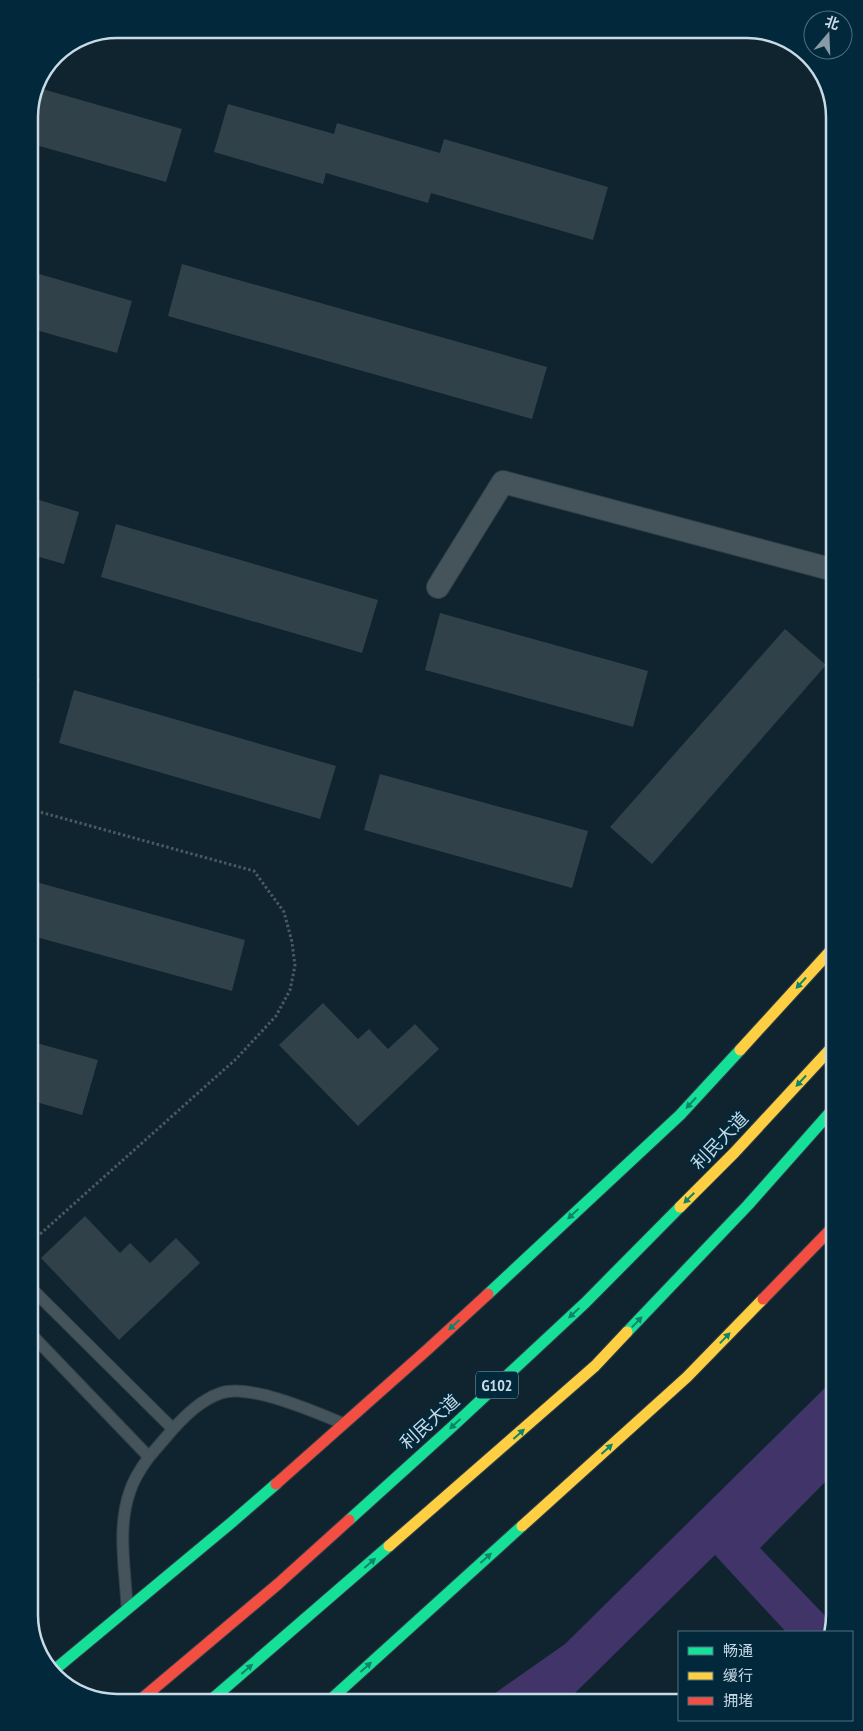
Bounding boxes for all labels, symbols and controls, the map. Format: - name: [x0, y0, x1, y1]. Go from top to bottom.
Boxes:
- north arrow: [803, 10, 853, 60]
- text: 北: [823, 12, 842, 33]
- one-way arrow: [795, 977, 807, 989]
- one-way arrow: [795, 1074, 807, 1086]
- one-way arrow: [685, 1096, 697, 1108]
- street label: 利民大道: [686, 1107, 753, 1175]
- one-way arrow: [683, 1192, 695, 1204]
- one-way arrow: [567, 1208, 579, 1220]
- one-way arrow: [568, 1307, 580, 1319]
- one-way arrow: [631, 1316, 643, 1328]
- one-way arrow: [448, 1319, 460, 1331]
- one-way arrow: [719, 1332, 731, 1344]
- road number: G102: [476, 1372, 518, 1398]
- street label: 利民大道: [395, 1389, 464, 1454]
- one-way arrow: [449, 1418, 461, 1430]
- one-way arrow: [513, 1428, 526, 1439]
- one-way arrow: [600, 1444, 613, 1455]
- one-way arrow: [480, 1552, 492, 1564]
- one-way arrow: [363, 1557, 375, 1569]
- legend: [678, 1631, 853, 1721]
- text: 畅通: [723, 1641, 753, 1660]
- one-way arrow: [359, 1661, 371, 1673]
- one-way arrow: [240, 1664, 253, 1675]
- text: 缓行: [723, 1666, 753, 1685]
- text: 拥堵: [723, 1691, 753, 1710]

